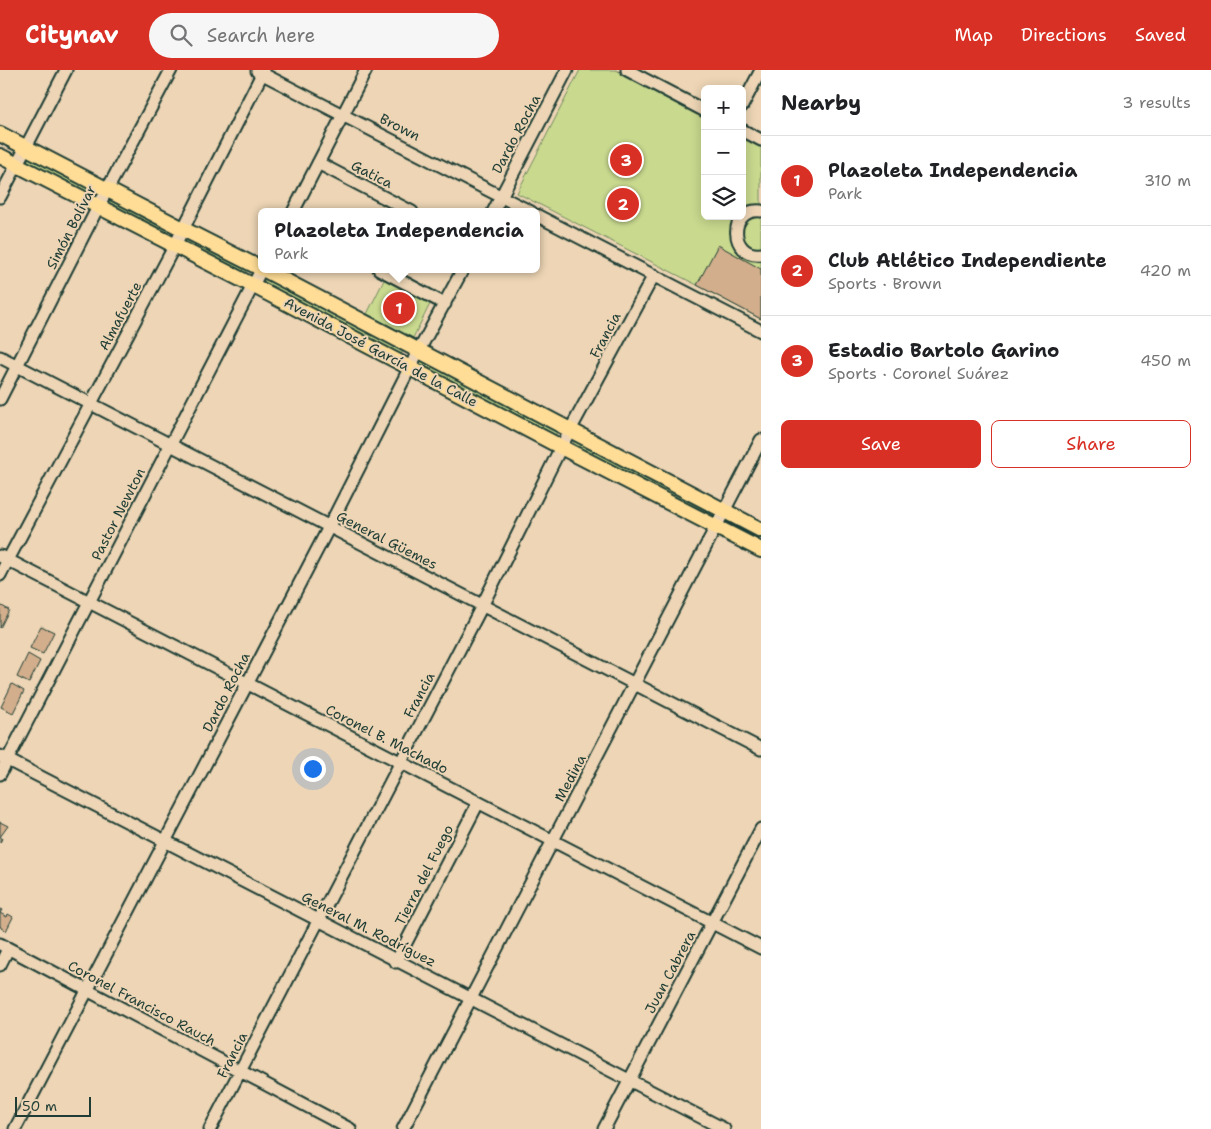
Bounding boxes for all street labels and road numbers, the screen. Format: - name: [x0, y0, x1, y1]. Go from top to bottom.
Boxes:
- street label: Dardo Rocha: [488, 91, 545, 177]
- street label: Brown: [377, 109, 424, 145]
- street label: Gatica: [348, 156, 396, 192]
- street label: Simón Bolívar: [42, 182, 100, 272]
- street label: Almafuerte: [94, 278, 146, 353]
- street label: Avenida José García de la Calle: [281, 293, 481, 411]
- street label: Francia: [585, 309, 625, 361]
- street label: Pastor Newton: [87, 464, 149, 563]
- street label: General Güemes: [334, 507, 441, 573]
- street label: Dardo Rocha: [198, 649, 254, 735]
- street label: Francia: [399, 669, 439, 721]
- street label: Coronel B. Machado: [323, 700, 451, 778]
- street label: Medina: [550, 751, 590, 805]
- street label: Tierra del Fuego: [391, 822, 457, 928]
- street label: General M. Rodríguez: [299, 887, 439, 971]
- street label: Juan Cabrera: [641, 927, 700, 1017]
- street label: Coronel Francisco Rauch: [65, 956, 219, 1050]
- street label: Francia: [213, 1029, 251, 1081]

